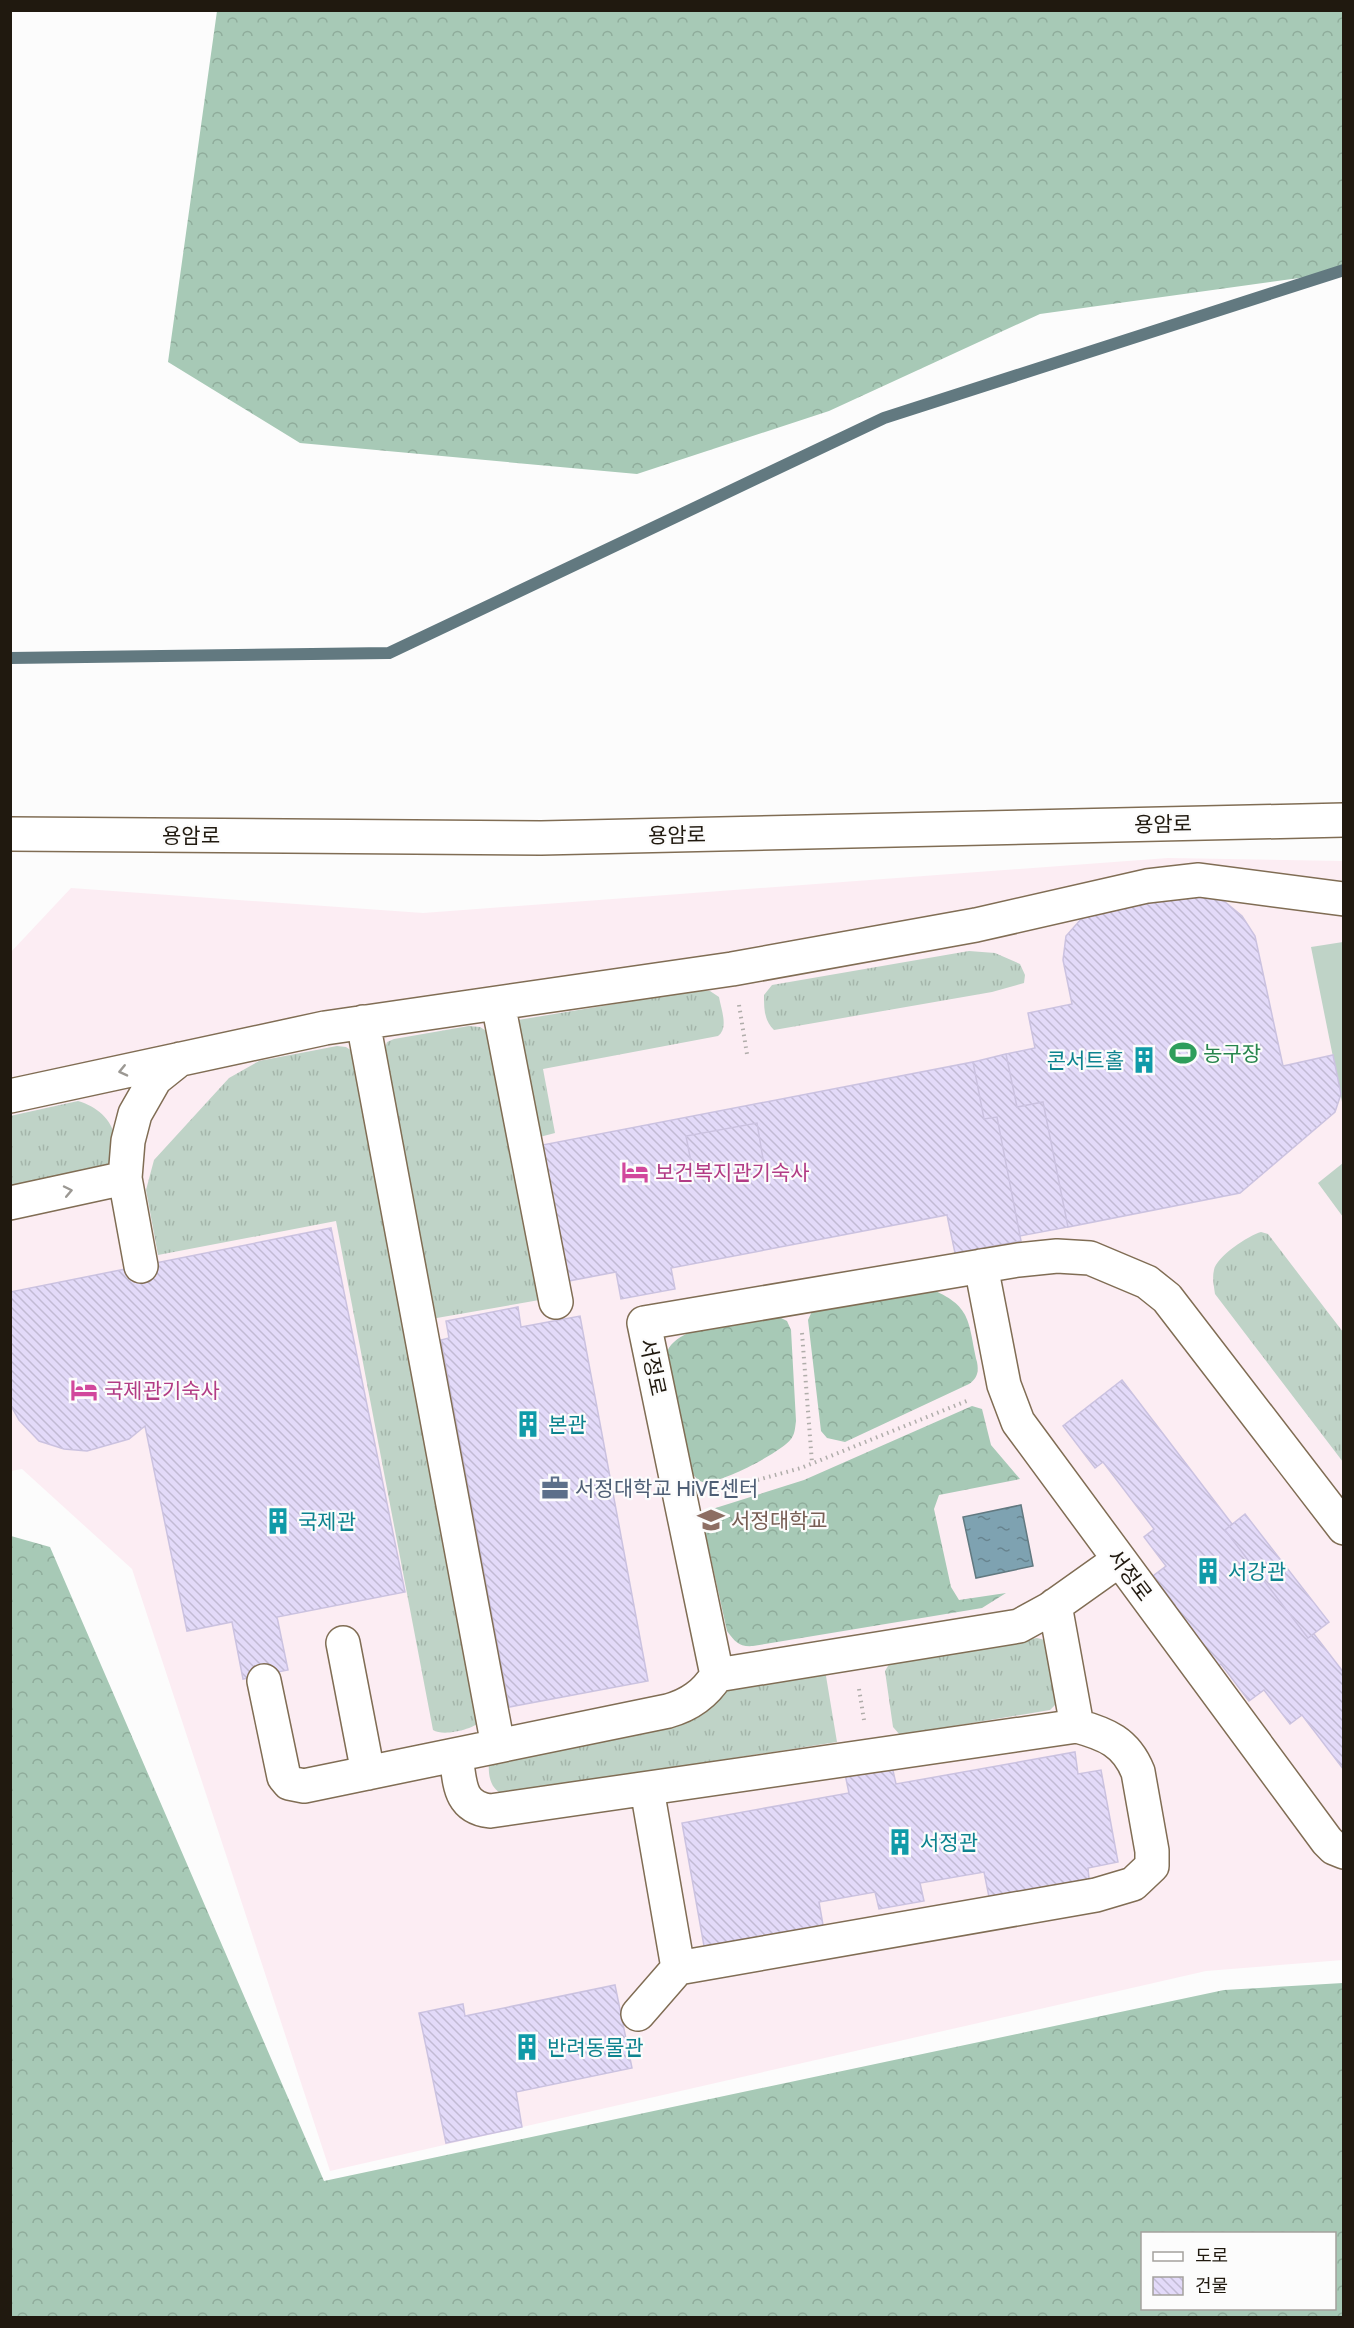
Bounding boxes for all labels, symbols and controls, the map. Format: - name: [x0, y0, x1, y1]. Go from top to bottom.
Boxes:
- street label: 용암로: [1134, 811, 1192, 837]
- street label: 용암로: [648, 822, 706, 848]
- street label: 용암로: [162, 823, 220, 848]
- sports icon: 농구장: [1168, 1038, 1198, 1068]
- place label: 농구장: [1203, 1041, 1261, 1066]
- building icon: 콘서트홀: [1129, 1045, 1159, 1075]
- place label: 콘서트홀: [1047, 1048, 1124, 1073]
- one-way arrow: [118, 1064, 128, 1077]
- hotel icon: 보건복지관기숙사: [620, 1157, 650, 1187]
- place label: 보건복지관기숙사: [655, 1160, 810, 1185]
- one-way arrow: [62, 1185, 72, 1198]
- street label: 서정로: [635, 1336, 671, 1398]
- hotel icon: 국제관기숙사: [69, 1375, 99, 1405]
- place label: 국제관기숙사: [104, 1378, 220, 1403]
- building icon: 본관: [513, 1409, 543, 1439]
- place label: 본관: [548, 1412, 587, 1437]
- office icon: 서정대학교 HiVE센터: [540, 1473, 570, 1503]
- place label: 서정대학교 HiVE센터: [575, 1476, 758, 1501]
- school or university icon: 서정대학교: [696, 1505, 726, 1535]
- building icon: 국제관: [263, 1506, 293, 1536]
- place label: 서정대학교: [731, 1508, 828, 1533]
- place label: 국제관: [298, 1509, 356, 1534]
- street label: 서정로: [1103, 1544, 1157, 1606]
- building icon: 서강관: [1193, 1556, 1223, 1586]
- place label: 서강관: [1228, 1559, 1286, 1584]
- building icon: 서정관: [885, 1827, 915, 1857]
- place label: 서정관: [920, 1830, 978, 1855]
- building icon: 반려동물관: [512, 2032, 542, 2062]
- place label: 반려동물관: [547, 2035, 644, 2060]
- legend: [1141, 2232, 1336, 2310]
- text: 도로: [1195, 2245, 1228, 2267]
- text: 건물: [1195, 2275, 1228, 2297]

